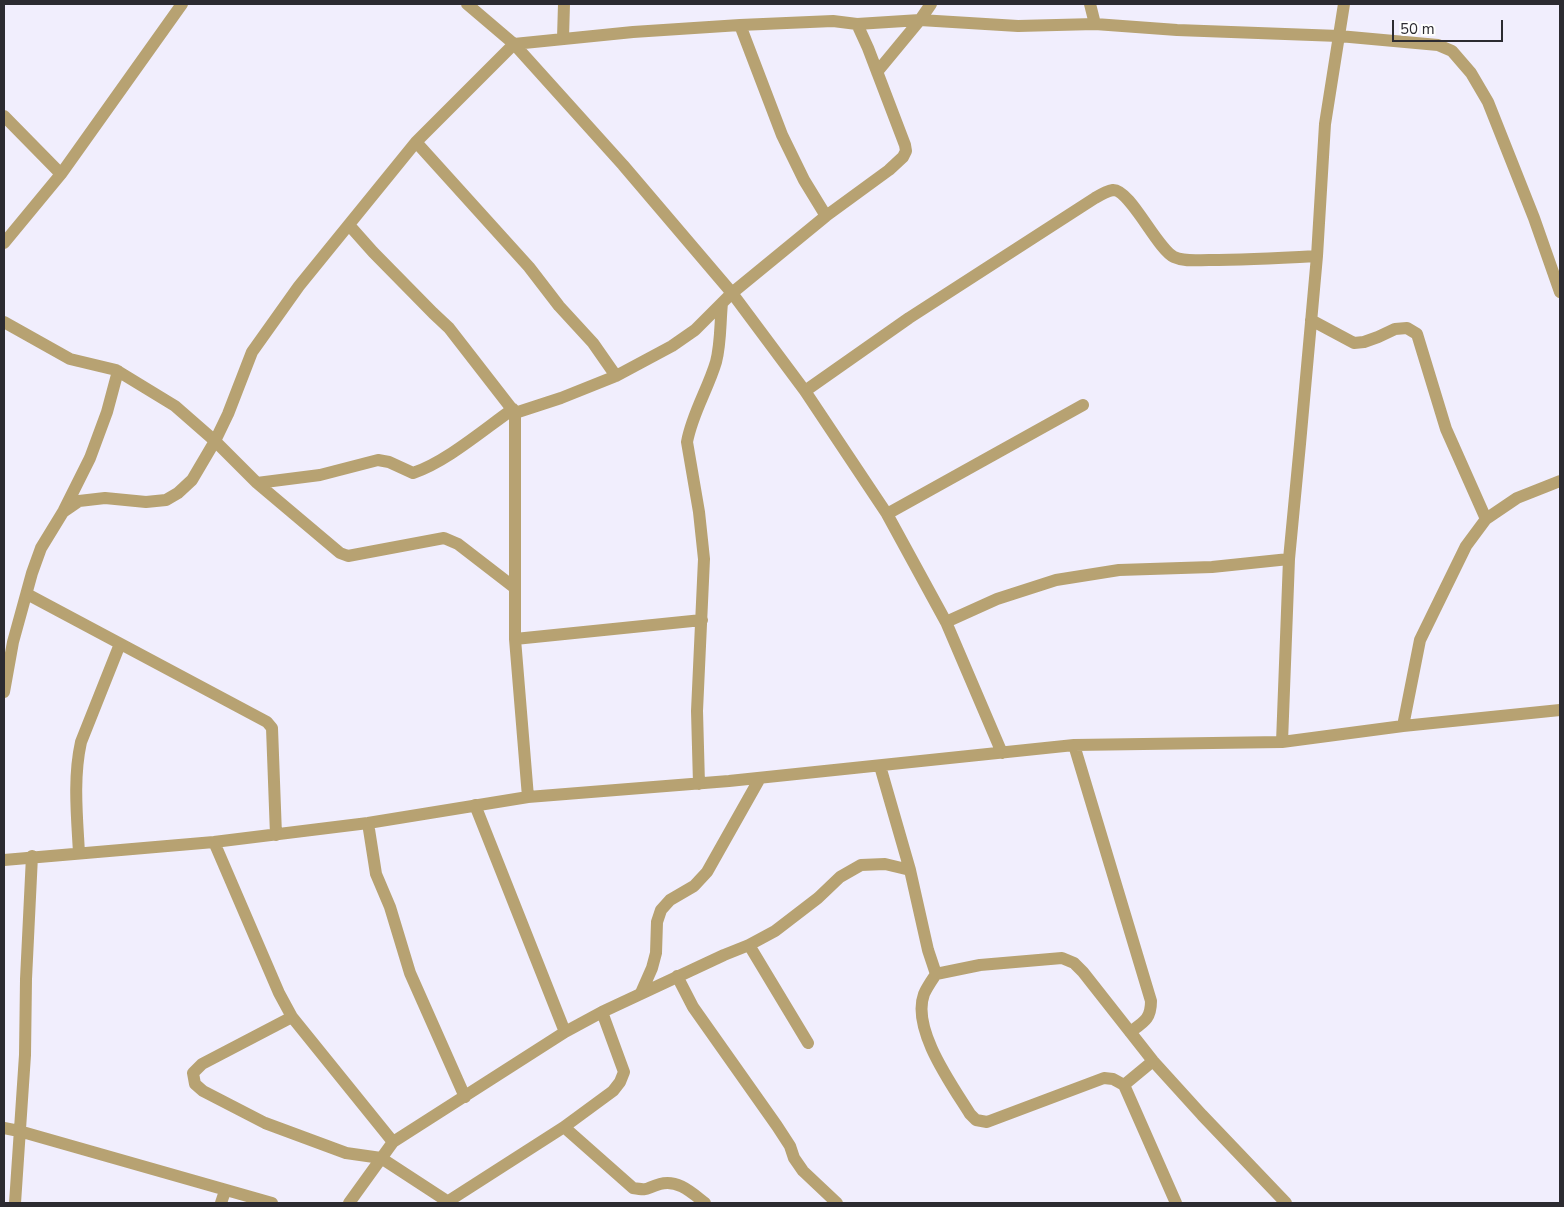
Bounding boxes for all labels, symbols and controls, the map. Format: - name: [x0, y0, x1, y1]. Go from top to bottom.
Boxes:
- scale bar: [1394, 10, 1505, 42]
- text: 50 m: [1400, 19, 1435, 39]

